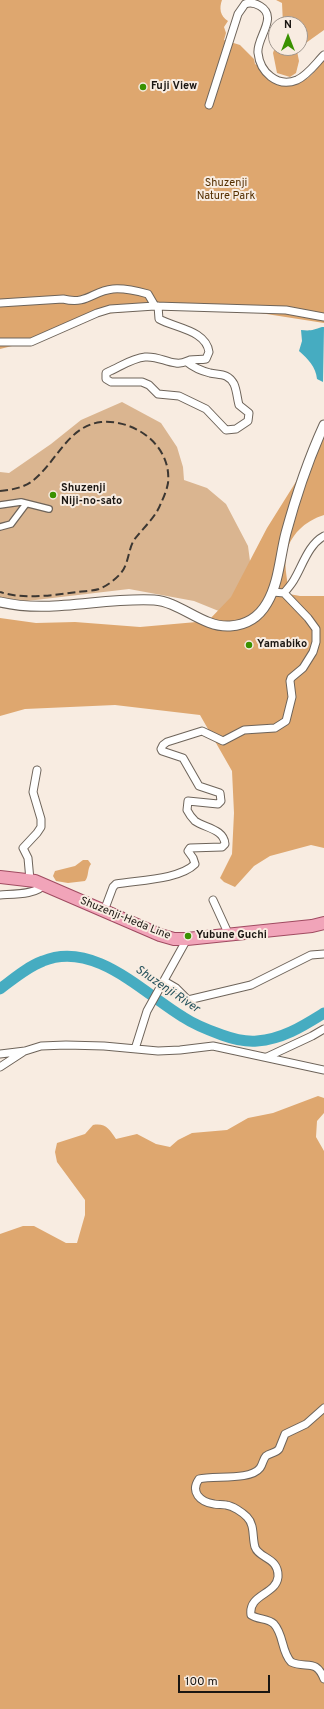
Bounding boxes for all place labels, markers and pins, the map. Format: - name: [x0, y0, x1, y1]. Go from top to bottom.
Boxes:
- place label: Fuji View: [151, 80, 197, 94]
- marker: Fuji View: [138, 82, 148, 92]
- place label: Shuzenji Niji-no-sato: [61, 482, 122, 508]
- marker: Shuzenji Niji-no-sato: [48, 490, 58, 500]
- place label: Yamabiko: [257, 638, 307, 652]
- marker: Yamabiko: [244, 640, 254, 650]
- place label: Yubune Guchi: [196, 929, 267, 943]
- marker: Yubune Guchi: [183, 931, 193, 941]

